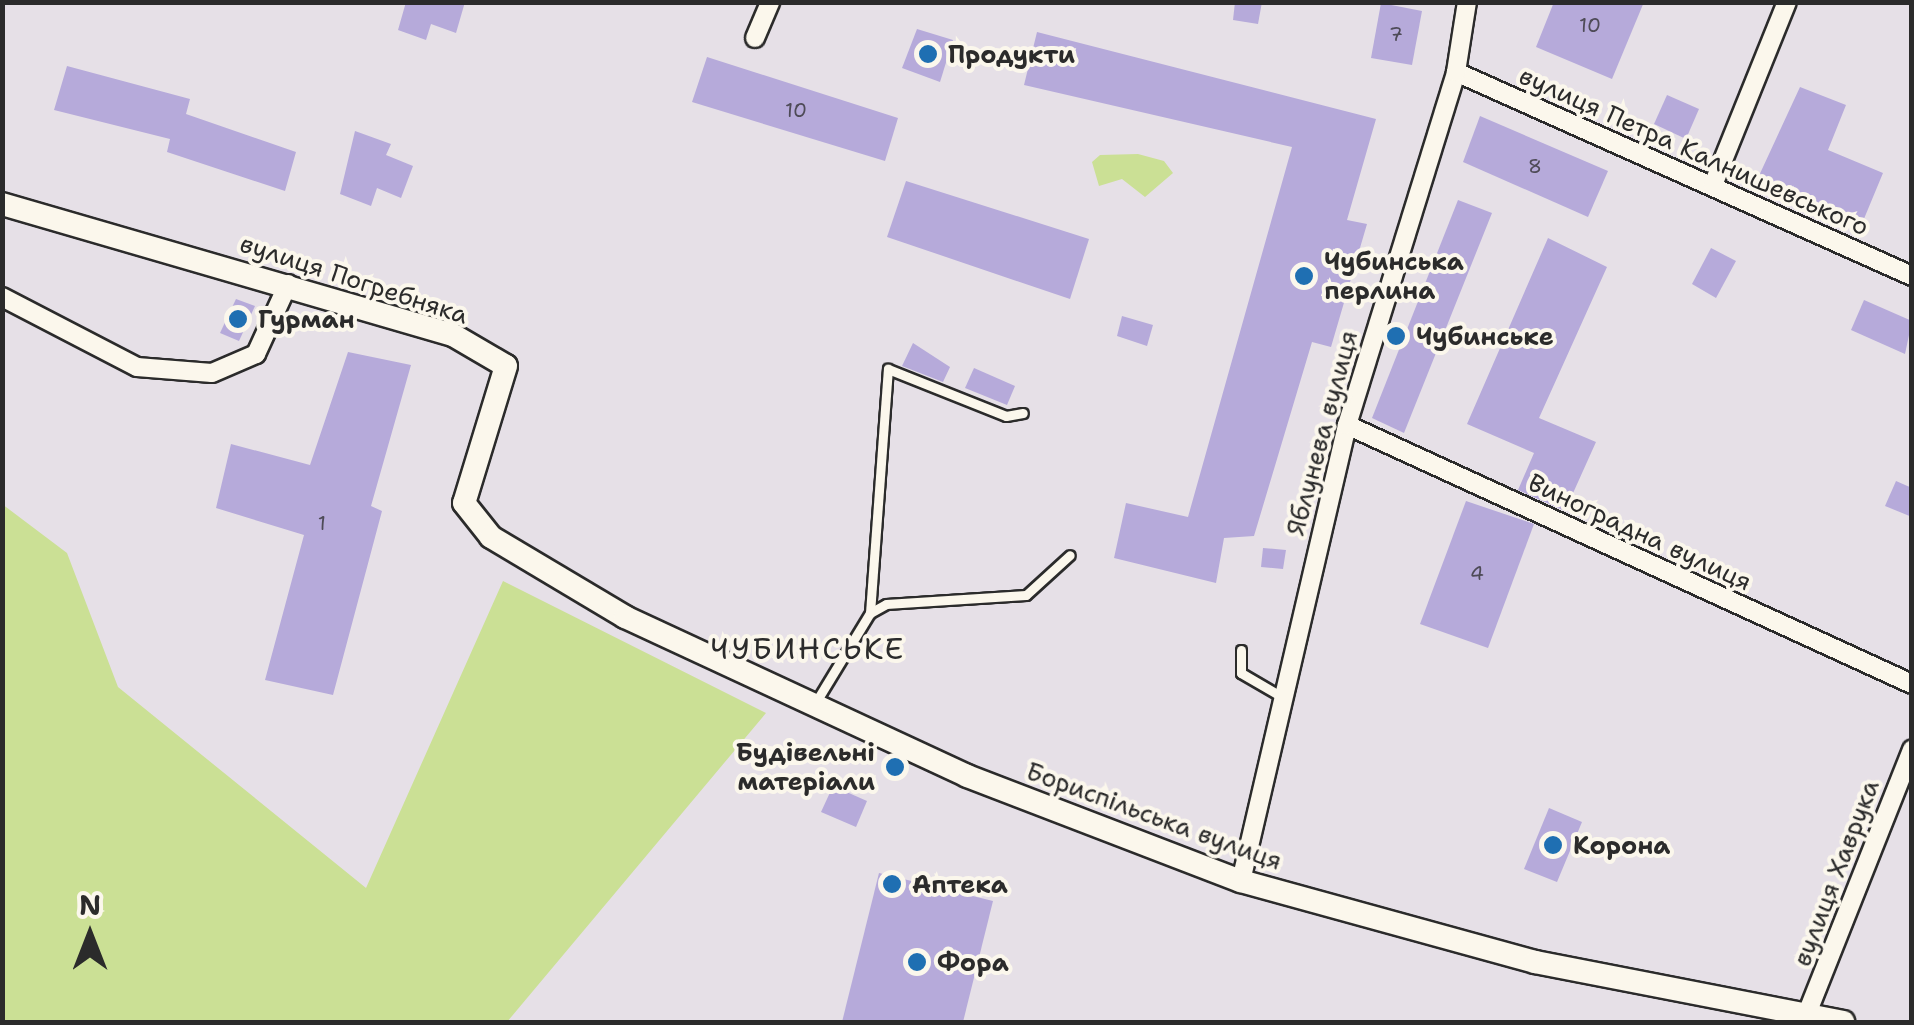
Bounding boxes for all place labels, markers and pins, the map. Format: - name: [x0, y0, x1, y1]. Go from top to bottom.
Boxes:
- place label: Продукти: [948, 39, 1075, 69]
- marker: Продукти: [917, 43, 939, 65]
- place label: Чубинська перлина: [1324, 247, 1464, 306]
- marker: Чубинська перлина: [1293, 265, 1315, 287]
- place label: Гурман: [258, 304, 355, 334]
- marker: Гурман: [227, 308, 249, 330]
- place label: Чубинське: [1416, 321, 1554, 351]
- marker: Чубинське: [1385, 325, 1407, 347]
- place label: Будівельні матеріали: [736, 738, 875, 797]
- marker: Будівельні матеріали: [884, 756, 906, 778]
- place label: Корона: [1573, 830, 1670, 860]
- marker: Корона: [1542, 834, 1564, 856]
- place label: Аптека: [912, 869, 1008, 899]
- marker: Аптека: [881, 873, 903, 895]
- place label: Фора: [937, 947, 1009, 977]
- marker: Фора: [906, 951, 928, 973]

